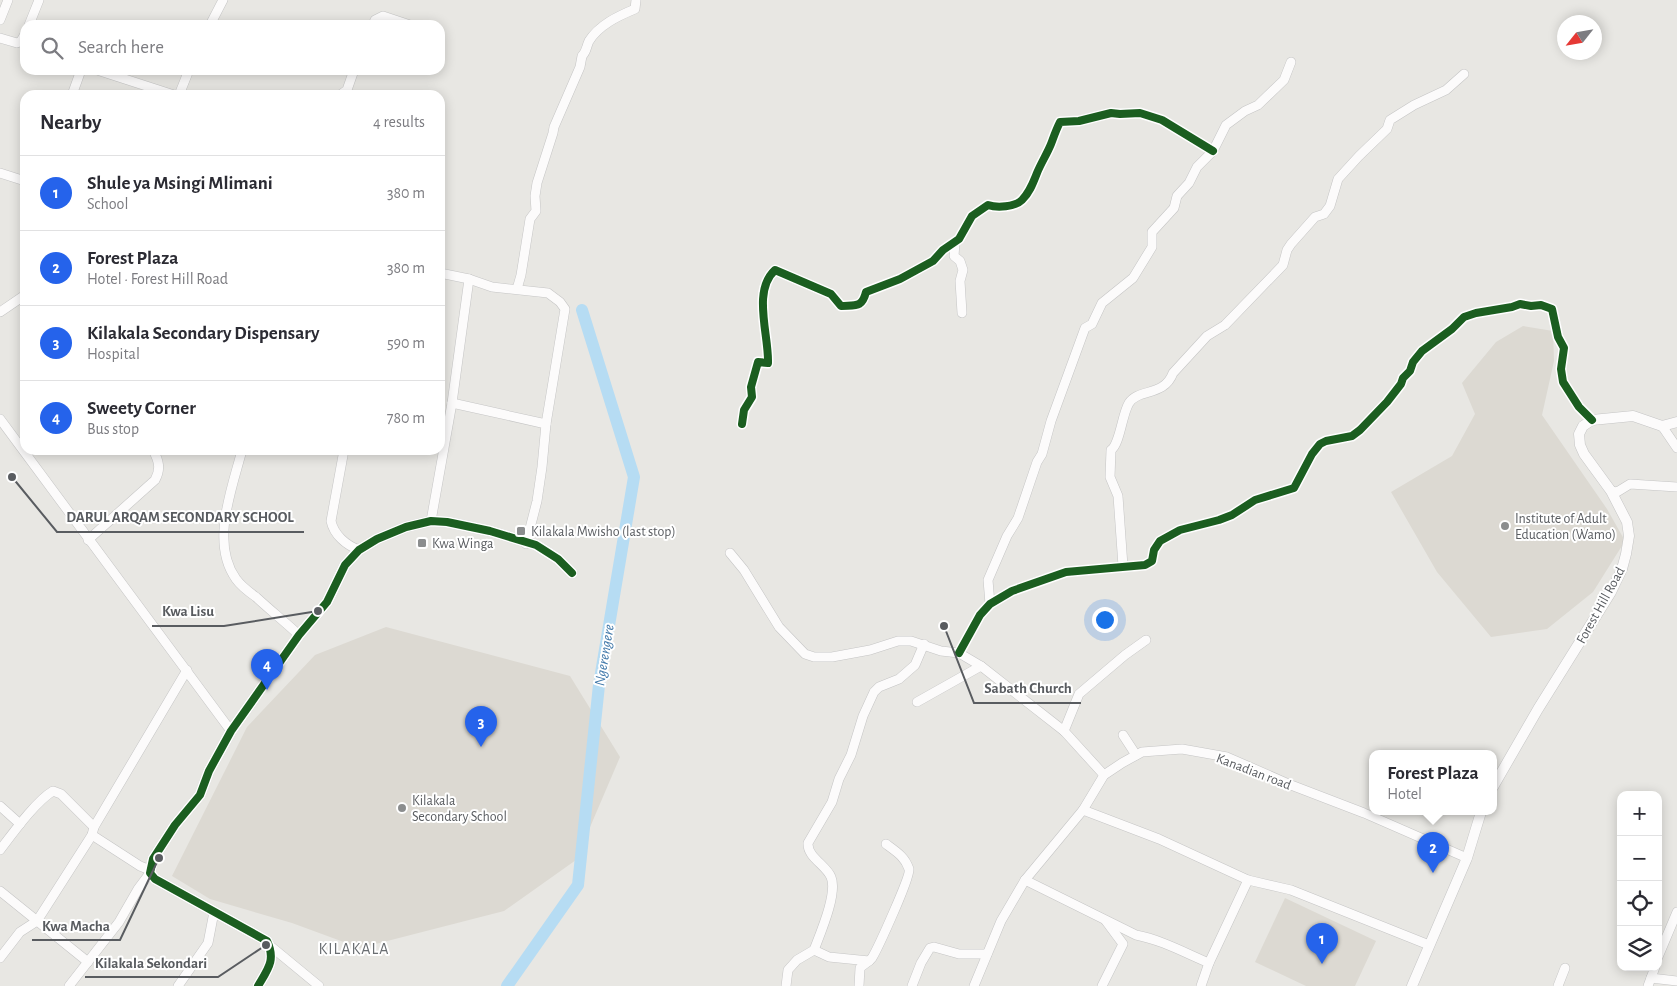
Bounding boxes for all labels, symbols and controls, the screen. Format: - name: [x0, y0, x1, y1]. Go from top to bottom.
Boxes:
- north arrow: [1557, 15, 1602, 60]
- search box: [20, 20, 445, 75]
- icon: search: [38, 34, 66, 62]
- text: Search here: [78, 38, 164, 57]
- text: Nearby: [40, 112, 101, 133]
- text: 4 results: [373, 114, 425, 130]
- text: Shule ya Msingi Mlimani: [87, 174, 273, 193]
- text: 1: [53, 185, 59, 201]
- text: 380 m: [387, 185, 425, 201]
- text: School: [87, 196, 128, 212]
- text: Forest Plaza: [87, 249, 178, 268]
- text: 2: [52, 260, 60, 276]
- text: 380 m: [387, 260, 425, 276]
- text: Hotel · Forest Hill Road: [87, 271, 228, 287]
- text: Kilakala Secondary Dispensary: [87, 324, 319, 343]
- text: 3: [53, 335, 59, 351]
- text: 590 m: [387, 335, 425, 351]
- text: Hospital: [87, 346, 140, 362]
- text: Sweety Corner: [87, 399, 196, 418]
- text: 4: [52, 410, 60, 426]
- text: 780 m: [387, 410, 425, 426]
- text: Bus stop: [87, 421, 139, 437]
- callout: DARUL ARQAM SECONDARY SCHOOL: [57, 502, 304, 532]
- text: DARUL ARQAM SECONDARY SCHOOL: [66, 510, 294, 525]
- place label: Institute of Adult Education (Wamo): [1515, 512, 1616, 542]
- marker: Institute of Adult Education (Wamo): [1499, 520, 1511, 532]
- marker: Kilakala Mwisho (last stop): [515, 525, 527, 537]
- place label: Kilakala Mwisho (last stop): [531, 525, 676, 539]
- marker: Kwa Winga: [416, 537, 428, 549]
- place label: Kwa Winga: [432, 537, 494, 551]
- street label: Forest Hill Road: [1574, 565, 1628, 646]
- callout: Kwa Lisu: [152, 596, 224, 626]
- text: Kwa Lisu: [162, 604, 214, 619]
- your location: [1092, 607, 1118, 633]
- water label: Ngerengere: [592, 623, 617, 687]
- pin: 4: [251, 649, 283, 690]
- callout: Sabath Church: [974, 673, 1081, 703]
- text: Sabath Church: [984, 681, 1072, 696]
- pin: 3: [465, 706, 497, 747]
- popup: [1369, 750, 1497, 815]
- street label: Kanadian road: [1214, 751, 1293, 793]
- text: Forest Plaza: [1387, 764, 1479, 783]
- text: Hotel: [1387, 786, 1422, 802]
- map controls: [1617, 791, 1662, 971]
- button: +: [1617, 791, 1662, 836]
- place label: Kilakala Secondary School: [412, 794, 507, 824]
- marker: Kilakala Secondary School: [396, 802, 408, 814]
- pin: 2: [1417, 832, 1449, 873]
- button: −: [1617, 836, 1662, 881]
- button: locate: [1617, 881, 1662, 926]
- callout: Kwa Macha: [32, 910, 120, 940]
- text: Kwa Macha: [42, 919, 110, 934]
- pin: 1: [1306, 923, 1338, 964]
- button: layers: [1617, 926, 1662, 971]
- district label: KILAKALA: [319, 941, 389, 957]
- callout: Kilakala Sekondari: [85, 947, 218, 977]
- text: Kilakala Sekondari: [95, 956, 207, 971]

